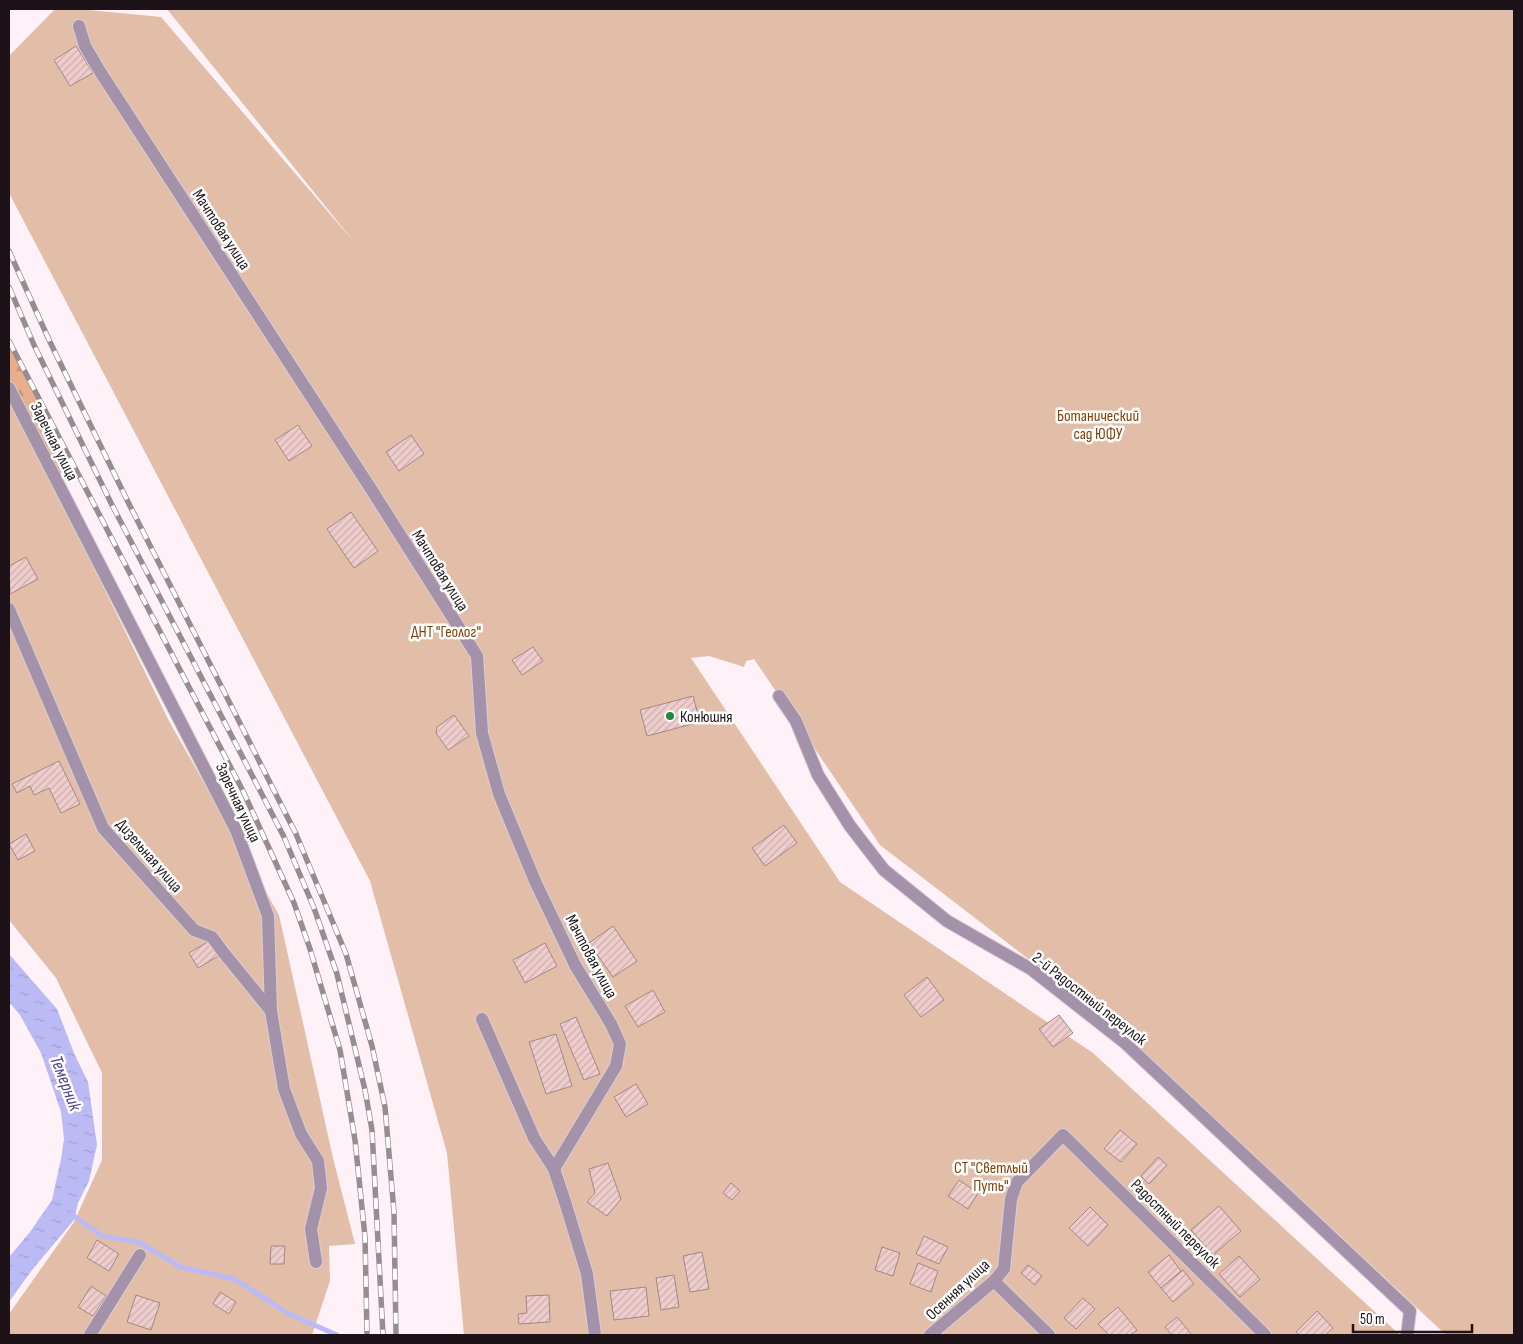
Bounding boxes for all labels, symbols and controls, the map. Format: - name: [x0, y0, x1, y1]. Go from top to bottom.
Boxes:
- street label: Мачтовая улица: [188, 186, 254, 274]
- street label: Заречная улица: [26, 399, 82, 484]
- park label: Ботанический сад ЮФУ: [1057, 407, 1139, 444]
- street label: Мачтовая улица: [407, 527, 472, 615]
- park label: ДНТ "Геолог": [411, 623, 481, 642]
- place label: Конюшня: [680, 708, 732, 727]
- marker: Конюшня: [664, 710, 676, 722]
- street label: Заречная улица: [211, 760, 264, 845]
- street label: Дизельная улица: [112, 815, 186, 897]
- street label: Мачтовая улица: [561, 912, 621, 1002]
- street label: 2-й Радостный переулок: [1028, 949, 1151, 1050]
- water label: Темерник: [45, 1053, 86, 1115]
- park label: СТ "Светлый Путь": [954, 1159, 1028, 1196]
- street label: Радостный переулок: [1126, 1176, 1224, 1273]
- street label: Осенняя улица: [922, 1256, 994, 1324]
- scale bar: [1353, 1302, 1472, 1334]
- text: 50 m: [1360, 1310, 1385, 1329]

